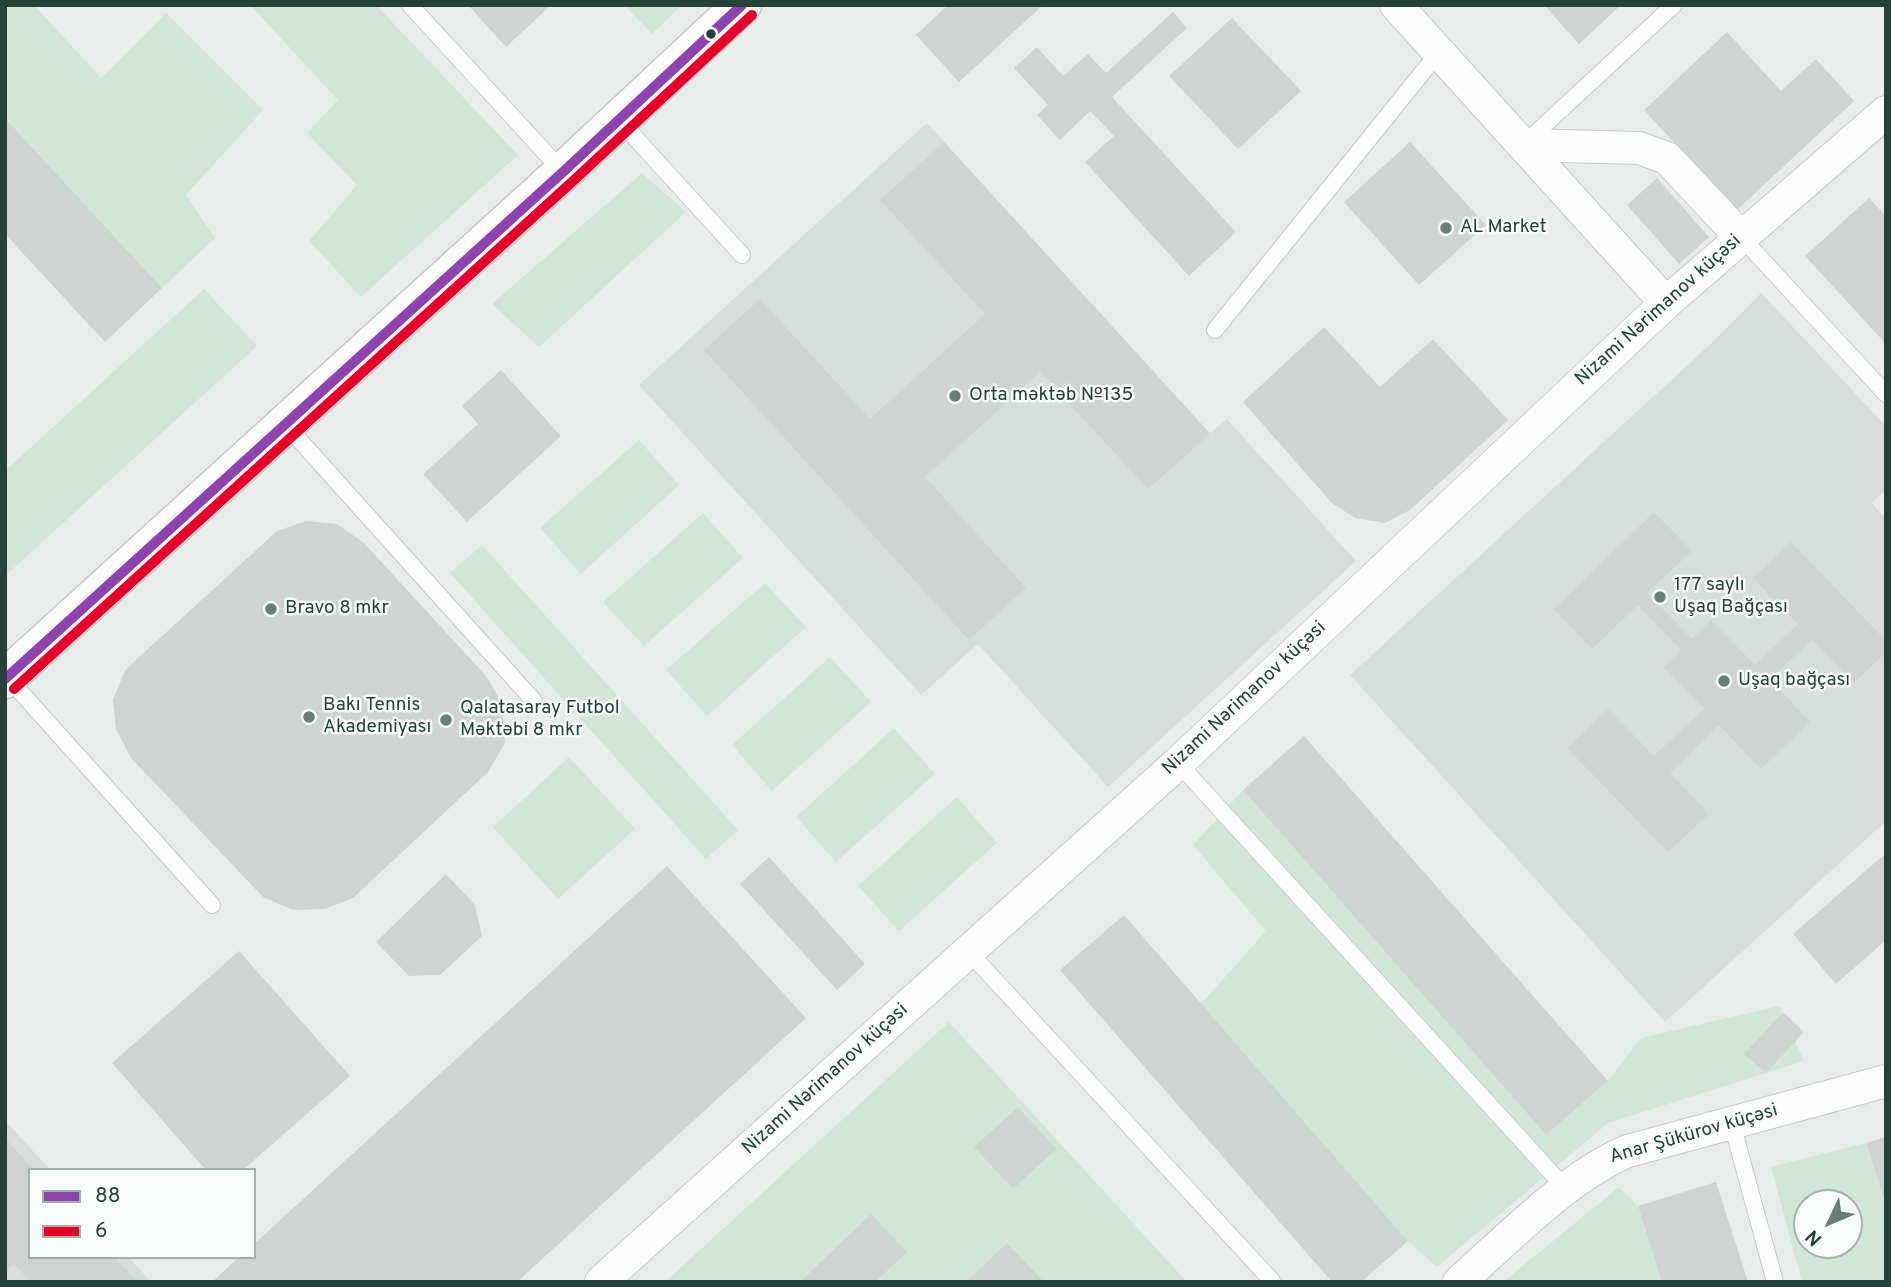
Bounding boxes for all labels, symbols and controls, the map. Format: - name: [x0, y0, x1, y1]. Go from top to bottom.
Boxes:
- unlabelled marker: [704, 27, 718, 41]
- place label: AL Market: [1460, 217, 1547, 239]
- marker: AL Market: [1438, 220, 1454, 236]
- street label: Nizami Nərimanov küçəsi: [1571, 230, 1747, 392]
- place label: Orta məktəb №135: [969, 385, 1133, 407]
- marker: Orta məktəb №135: [947, 388, 963, 404]
- place label: 177 saylı Uşaq Bağçası: [1674, 575, 1788, 619]
- marker: 177 saylı Uşaq Bağçası: [1652, 589, 1668, 605]
- place label: Bravo 8 mkr: [285, 598, 389, 620]
- marker: Bravo 8 mkr: [263, 601, 279, 617]
- street label: Nizami Nərimanov küçəsi: [1158, 617, 1332, 781]
- place label: Uşaq bağçası: [1738, 670, 1850, 692]
- marker: Uşaq bağçası: [1716, 673, 1732, 689]
- place label: Bakı Tennis Akademiyası: [323, 695, 431, 739]
- place label: Qalatasaray Futbol Məktəbi 8 mkr: [460, 698, 620, 742]
- marker: Bakı Tennis Akademiyası: [301, 709, 317, 725]
- marker: Qalatasaray Futbol Məktəbi 8 mkr: [438, 712, 454, 728]
- street label: Nizami Nərimanov küçəsi: [738, 999, 914, 1161]
- street label: Anar Şükürov küçəsi: [1607, 1100, 1781, 1170]
- legend: [28, 1168, 256, 1259]
- text: 88: [95, 1183, 121, 1210]
- north arrow: [1793, 1189, 1863, 1259]
- text: 6: [95, 1218, 108, 1245]
- text: N: [1801, 1224, 1828, 1250]

